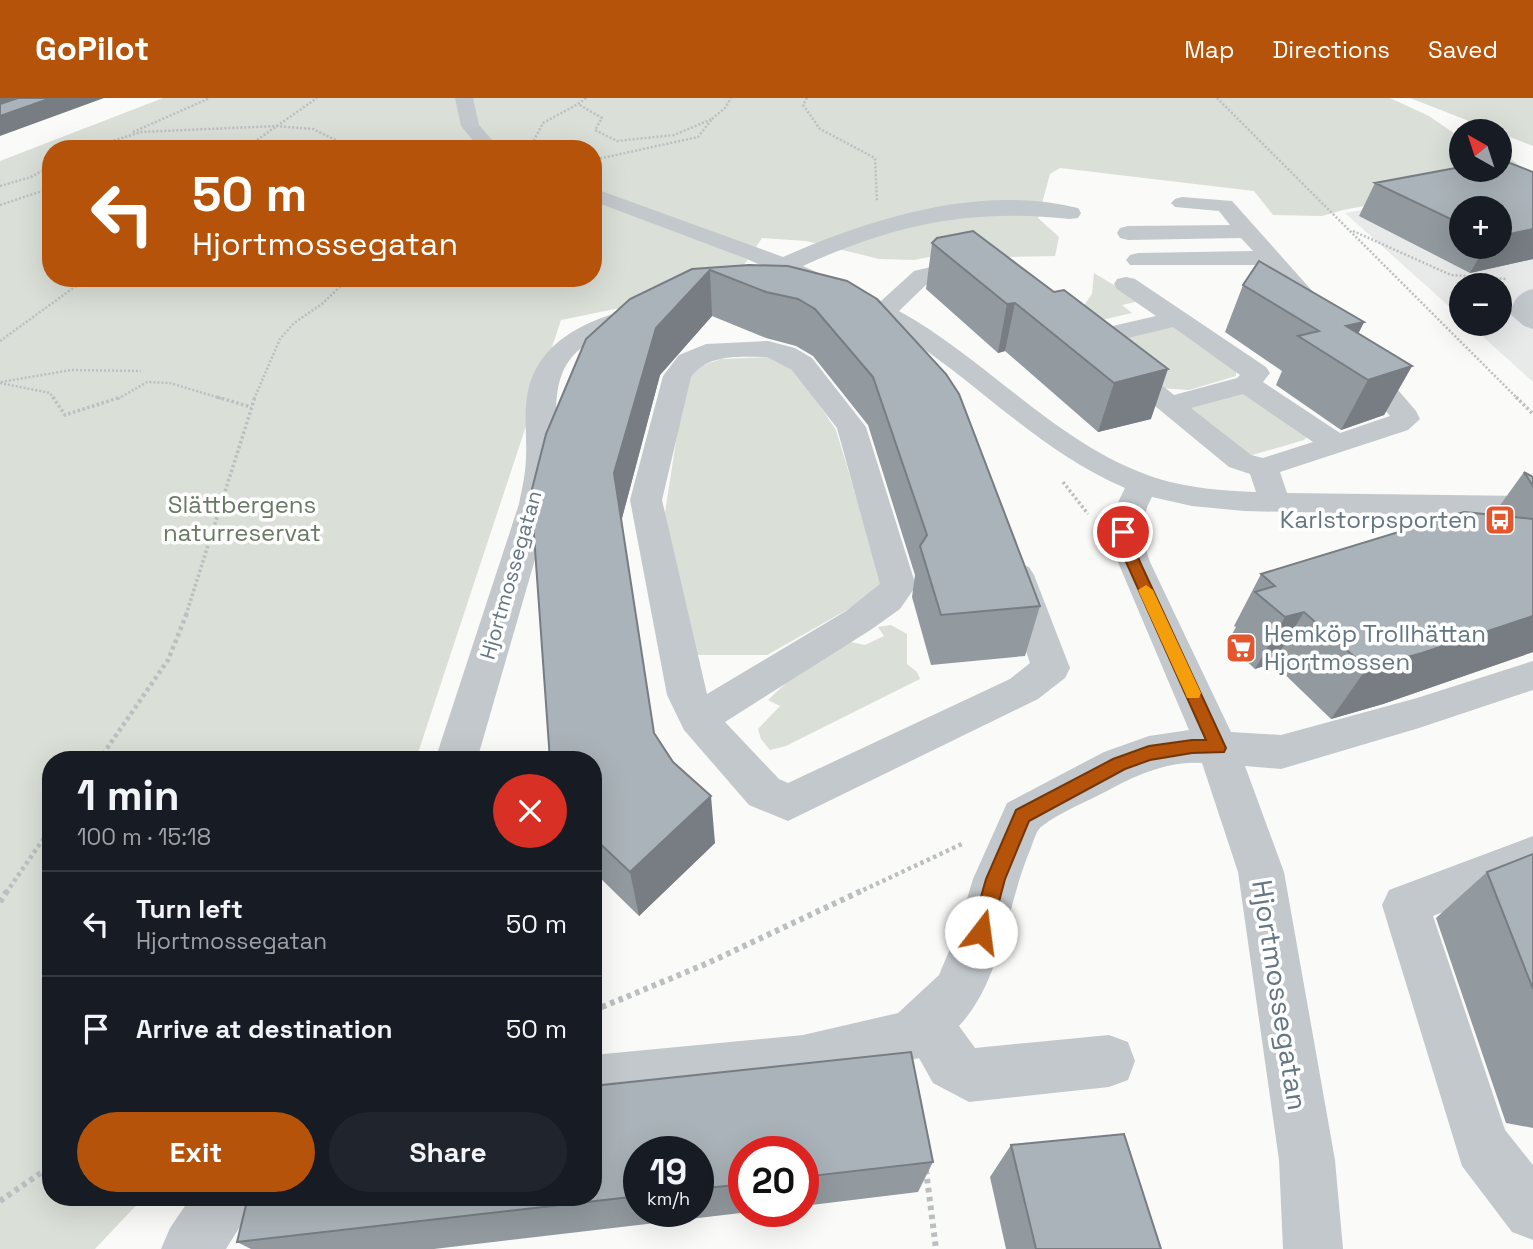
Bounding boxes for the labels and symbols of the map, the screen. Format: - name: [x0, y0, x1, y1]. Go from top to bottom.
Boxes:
- north arrow: [1449, 119, 1512, 182]
- street label: Hjortmossegatan: [473, 487, 548, 662]
- park label: Slättbergens naturreservat: [163, 489, 321, 548]
- pin: [1093, 502, 1153, 562]
- bus stop icon: Karlstorpsporten: [1483, 503, 1517, 537]
- place label: Karlstorpsporten: [1280, 504, 1477, 535]
- place label: Hemköp Trollhättan Hjortmossen: [1264, 618, 1486, 677]
- supermarket icon: Hemköp Trollhättan Hjortmossen: [1224, 631, 1258, 665]
- street label: Hjortmossegatan: [1244, 877, 1316, 1113]
- position arrow: [944, 895, 1018, 969]
- speed limit sign: 20: [728, 1136, 819, 1227]

